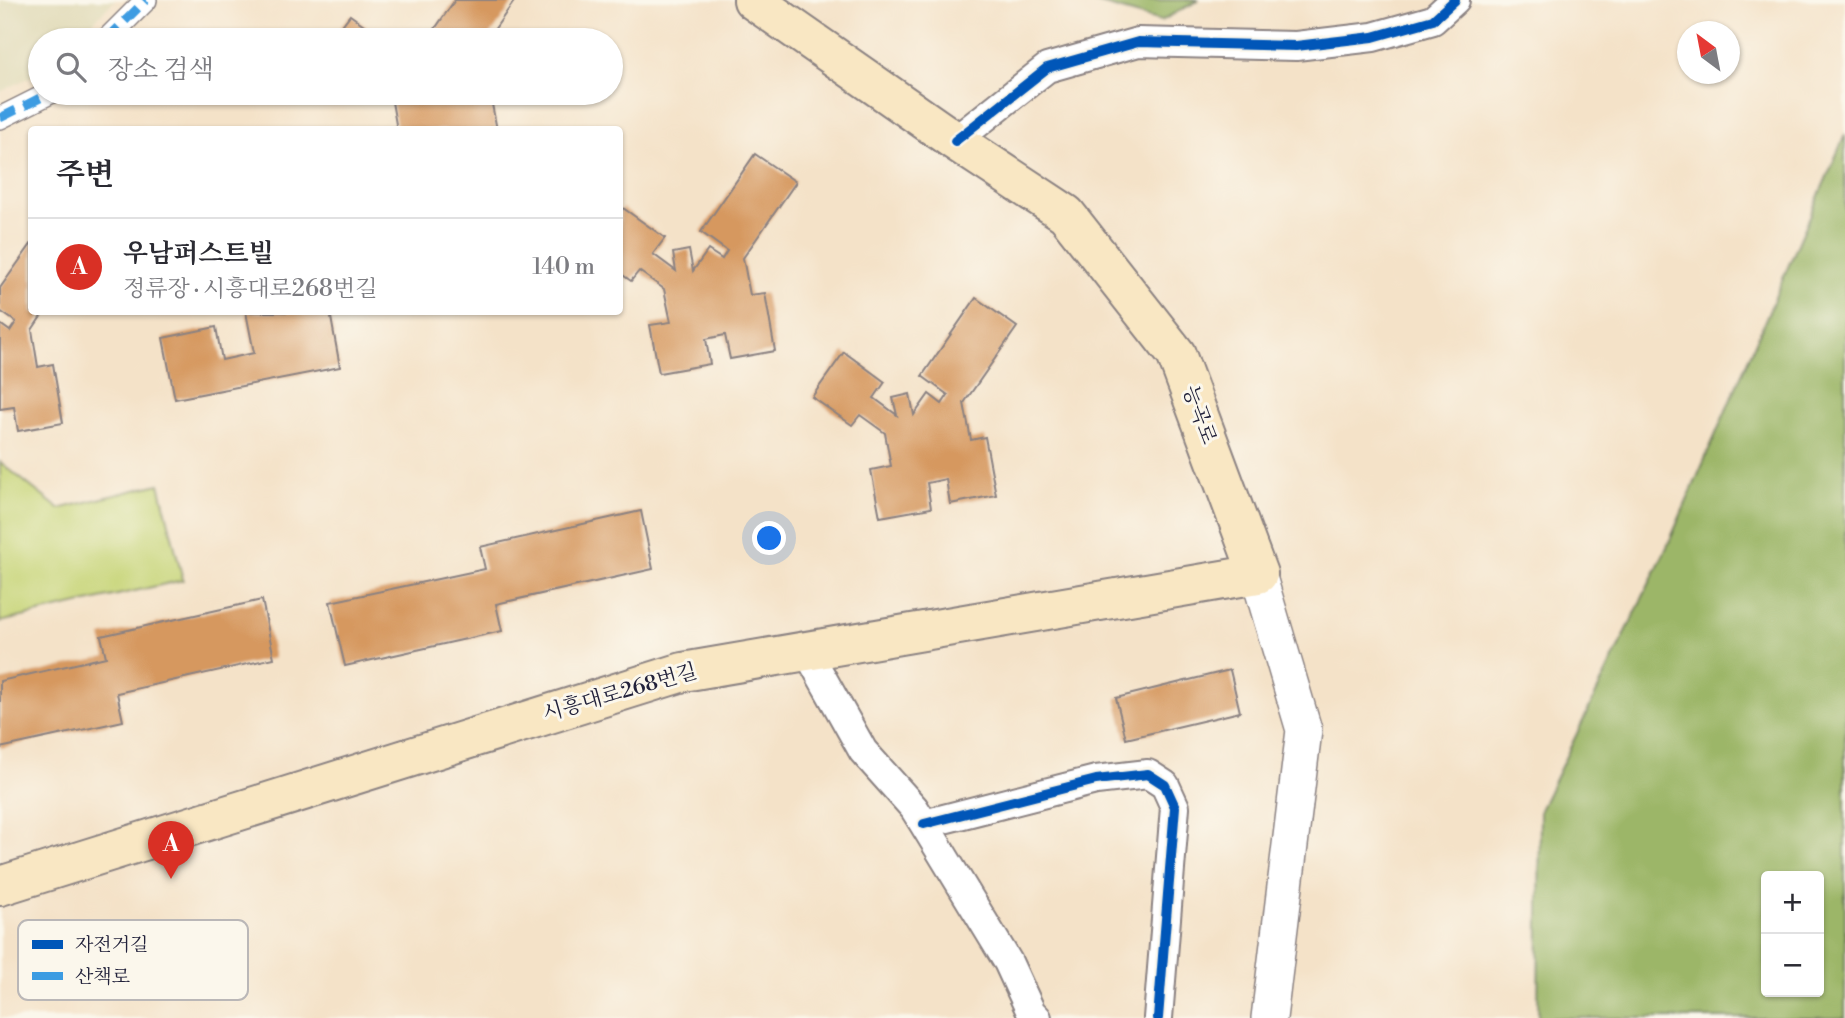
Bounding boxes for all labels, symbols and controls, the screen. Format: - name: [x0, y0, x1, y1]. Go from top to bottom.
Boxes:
- north arrow: [1677, 21, 1740, 84]
- search box: [28, 28, 623, 105]
- icon: search: [52, 48, 90, 86]
- text: 장소 검색: [108, 54, 214, 86]
- text: 주변: [56, 156, 114, 194]
- text: 우남퍼스트빌: [123, 238, 274, 270]
- text: A: [71, 253, 87, 281]
- text: 140 m: [532, 253, 595, 281]
- text: 정류장 · 시흥대로268번길: [123, 275, 377, 303]
- street label: 능곡로: [1176, 382, 1222, 448]
- your location: [752, 521, 786, 555]
- street label: 시흥대로268번길: [540, 659, 700, 727]
- pin: A: [148, 821, 194, 879]
- map controls: [1761, 871, 1824, 997]
- button: +: [1761, 871, 1824, 934]
- legend: [18, 920, 248, 1000]
- text: 자전거길: [75, 933, 148, 957]
- button: −: [1761, 934, 1824, 997]
- text: 산책로: [75, 965, 130, 989]

